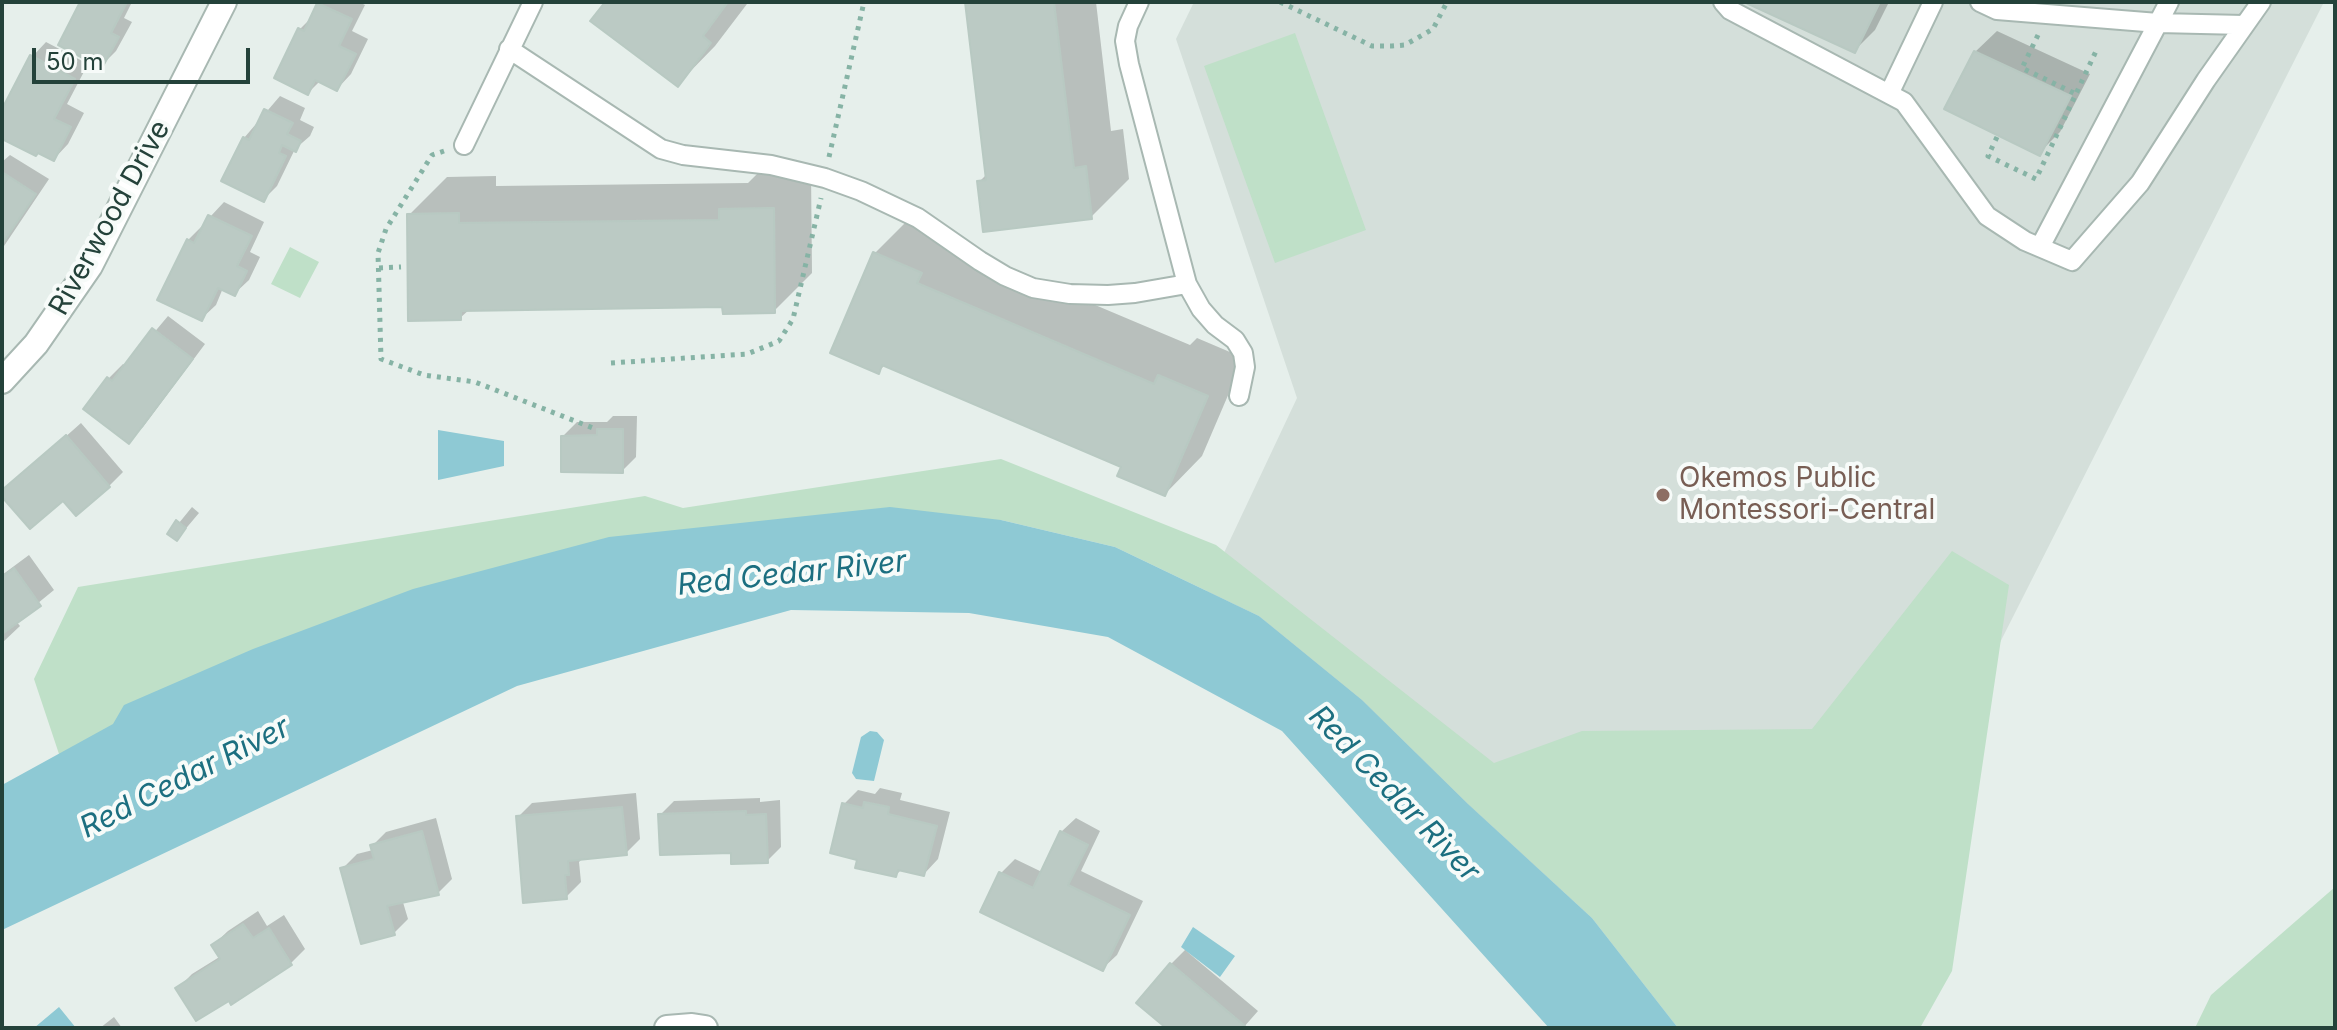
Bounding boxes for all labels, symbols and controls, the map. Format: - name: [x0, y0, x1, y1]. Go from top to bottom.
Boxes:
- scale bar: [36, 32, 254, 82]
- text: 50 m: [46, 47, 104, 76]
- street label: Riverwood Drive: [43, 115, 177, 321]
- place label: Okemos Public Montessori-Central: [1679, 462, 1935, 528]
- marker: Okemos Public Montessori-Central: [1654, 486, 1672, 504]
- water label: Red Cedar River: [676, 544, 908, 604]
- water label: Red Cedar River: [1301, 699, 1487, 889]
- water label: Red Cedar River: [74, 710, 296, 846]

